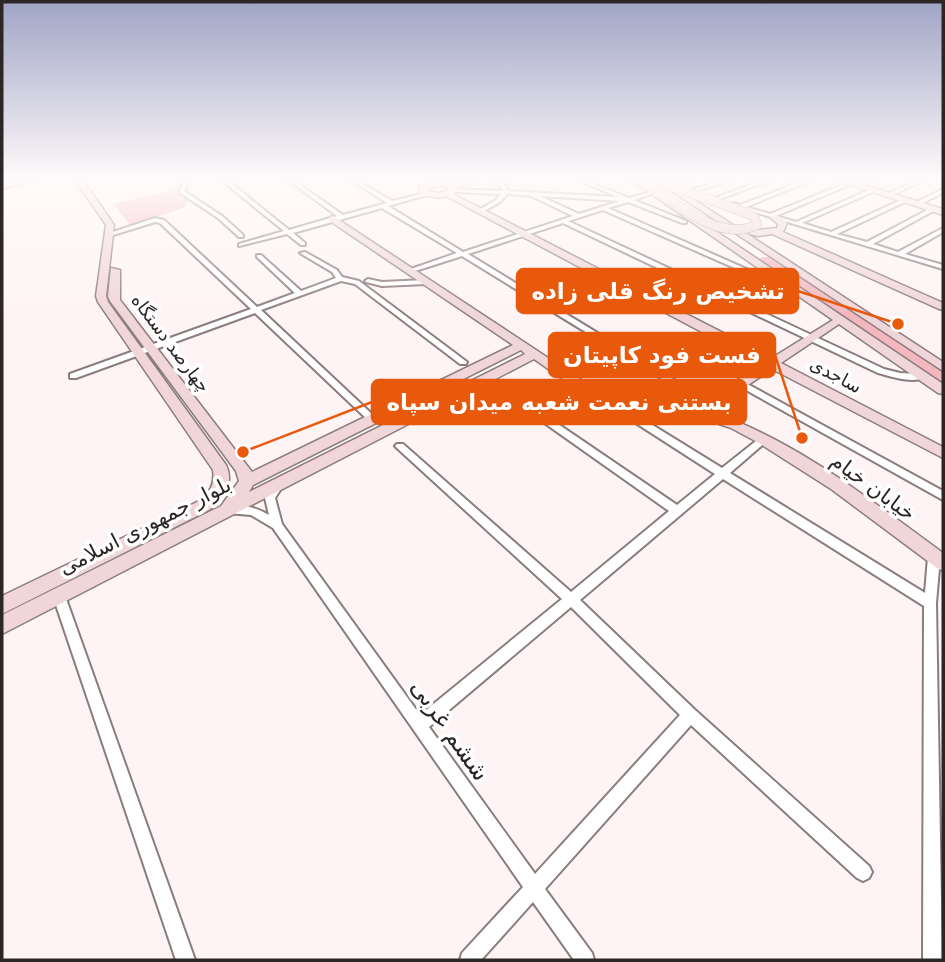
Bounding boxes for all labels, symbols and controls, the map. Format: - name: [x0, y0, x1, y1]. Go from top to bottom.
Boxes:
- callout: تشخیص رنگ قلی زاده: [517, 269, 798, 313]
- text: تشخیص رنگ قلی زاده: [531, 278, 785, 305]
- street label: چهارصد دستگاه: [126, 290, 215, 397]
- callout: فست فود کاپیتان: [549, 333, 775, 377]
- text: فست فود کاپیتان: [563, 342, 761, 369]
- street label: ساجدی: [807, 353, 865, 397]
- callout: بستنی نعمت شعبه میدان سپاه: [372, 380, 746, 424]
- text: بستنی نعمت شعبه میدان سپاه: [386, 389, 732, 416]
- street label: خیابان خیام: [826, 448, 920, 526]
- street label: بلوار جمهوری اسلامی: [55, 472, 235, 580]
- street label: ششم غربی: [405, 674, 495, 786]

